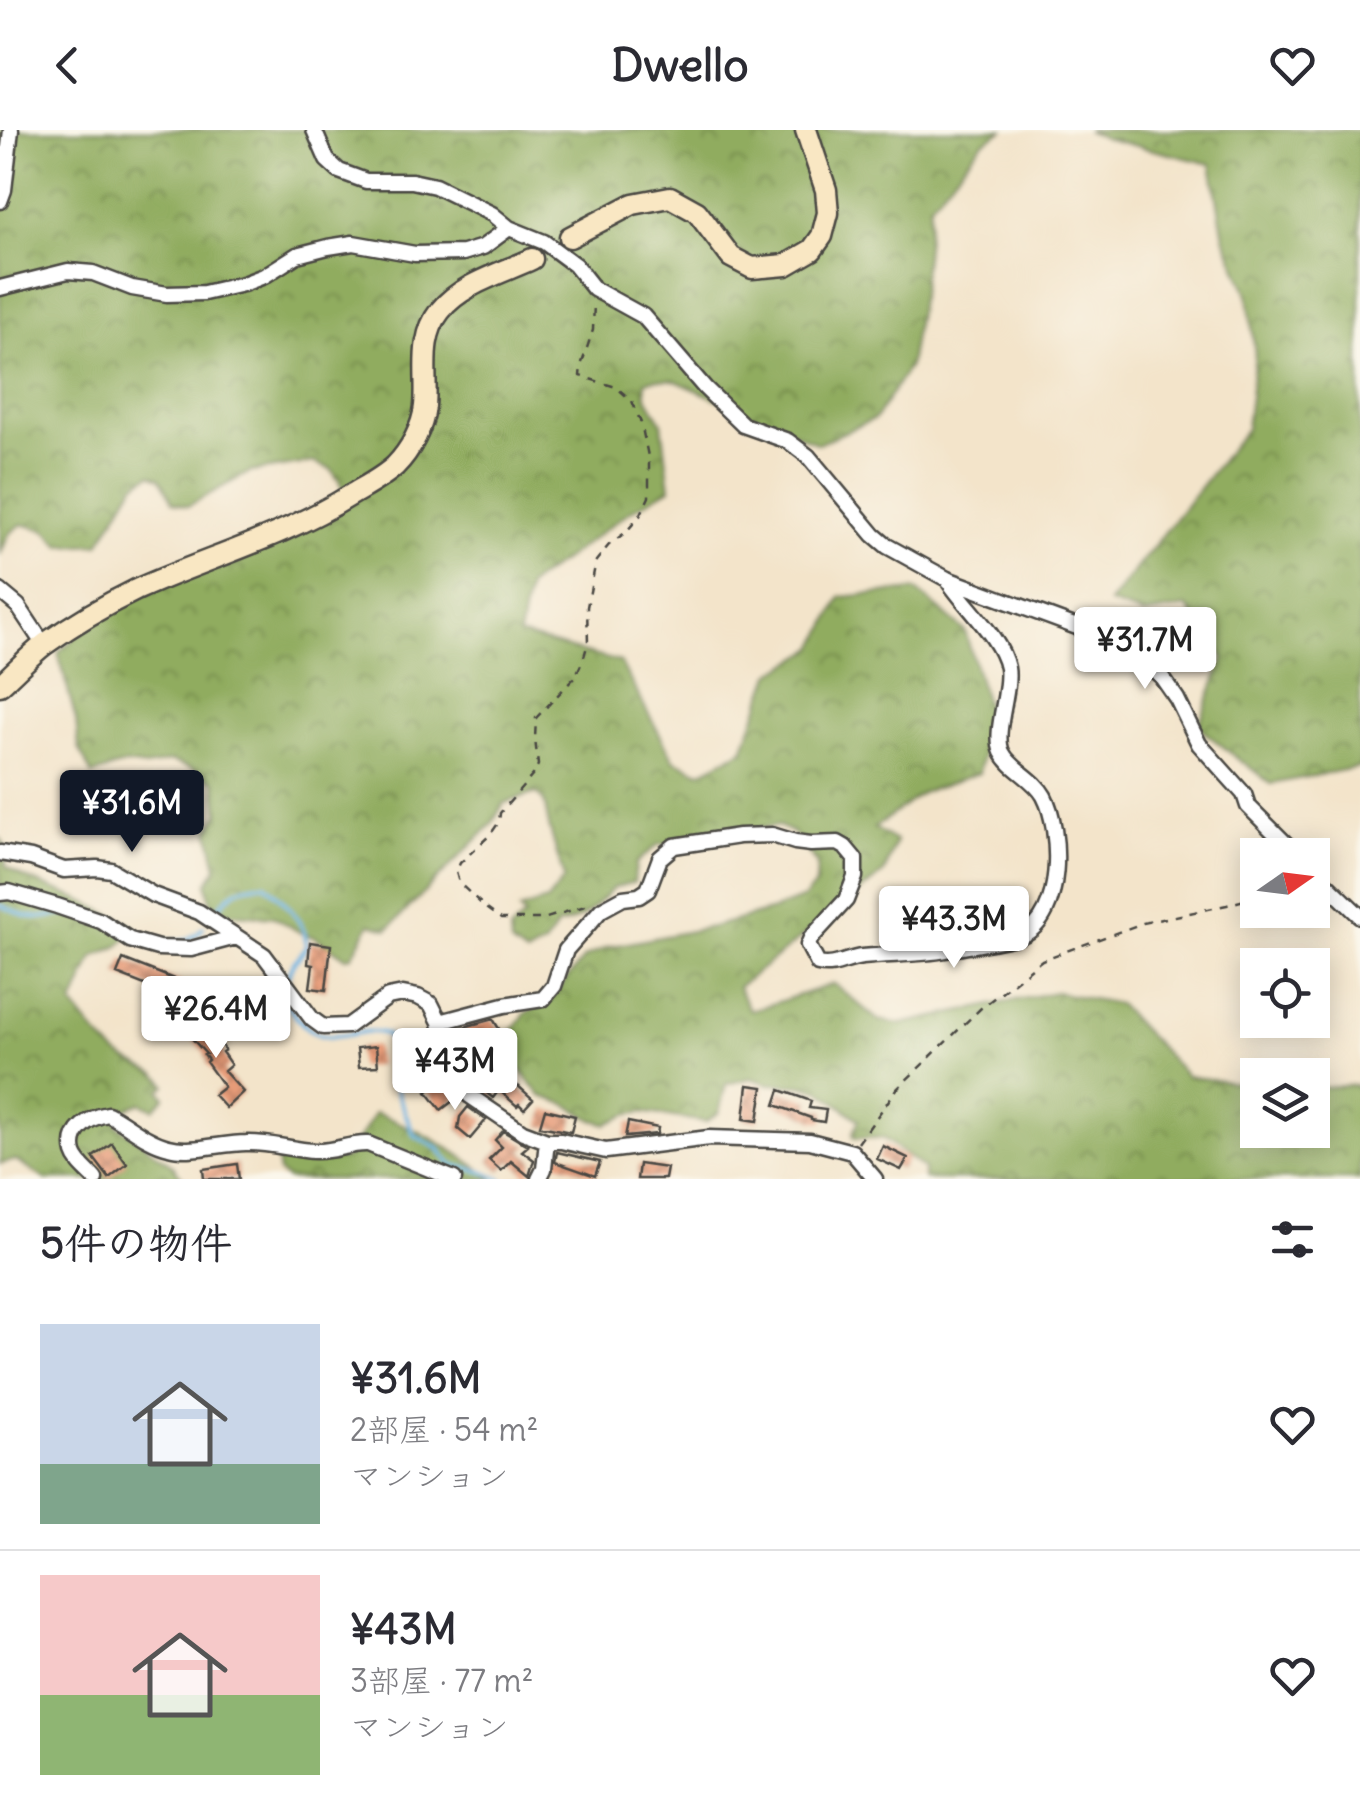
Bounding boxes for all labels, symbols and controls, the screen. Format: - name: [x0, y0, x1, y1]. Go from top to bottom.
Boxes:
- text: Dwello: [612, 37, 748, 93]
- icon: back: [40, 38, 95, 93]
- icon: heart: [1265, 38, 1320, 93]
- pin: ¥31.7M: [1064, 607, 1226, 692]
- text: ¥31.7M: [1096, 619, 1194, 660]
- pin: ¥31.6M: [51, 770, 213, 855]
- text: ¥31.6M: [82, 782, 182, 823]
- north arrow: [1240, 838, 1330, 928]
- map controls: [1240, 838, 1330, 1148]
- pin: ¥43.3M: [873, 886, 1035, 971]
- text: ¥43.3M: [901, 898, 1007, 939]
- button: locate: [1240, 948, 1330, 1038]
- pin: ¥26.4M: [135, 976, 297, 1061]
- text: ¥26.4M: [163, 988, 269, 1029]
- pin: ¥43M: [396, 1028, 514, 1113]
- text: ¥43M: [414, 1040, 496, 1081]
- button: layers: [1240, 1058, 1330, 1148]
- icon: filters: [1265, 1212, 1320, 1267]
- text: 5件の物件: [40, 1217, 232, 1269]
- text: ¥31.6M: [350, 1352, 482, 1404]
- icon: home: [120, 1364, 240, 1484]
- icon: heart: [1265, 1397, 1320, 1452]
- text: 2部屋 · 54 m²: [350, 1409, 538, 1450]
- text: マンション: [350, 1455, 509, 1496]
- text: ¥43M: [350, 1603, 457, 1655]
- icon: home: [120, 1615, 240, 1735]
- icon: heart: [1265, 1648, 1320, 1703]
- text: 3部屋 · 77 m²: [350, 1660, 534, 1701]
- text: マンション: [350, 1706, 509, 1747]

